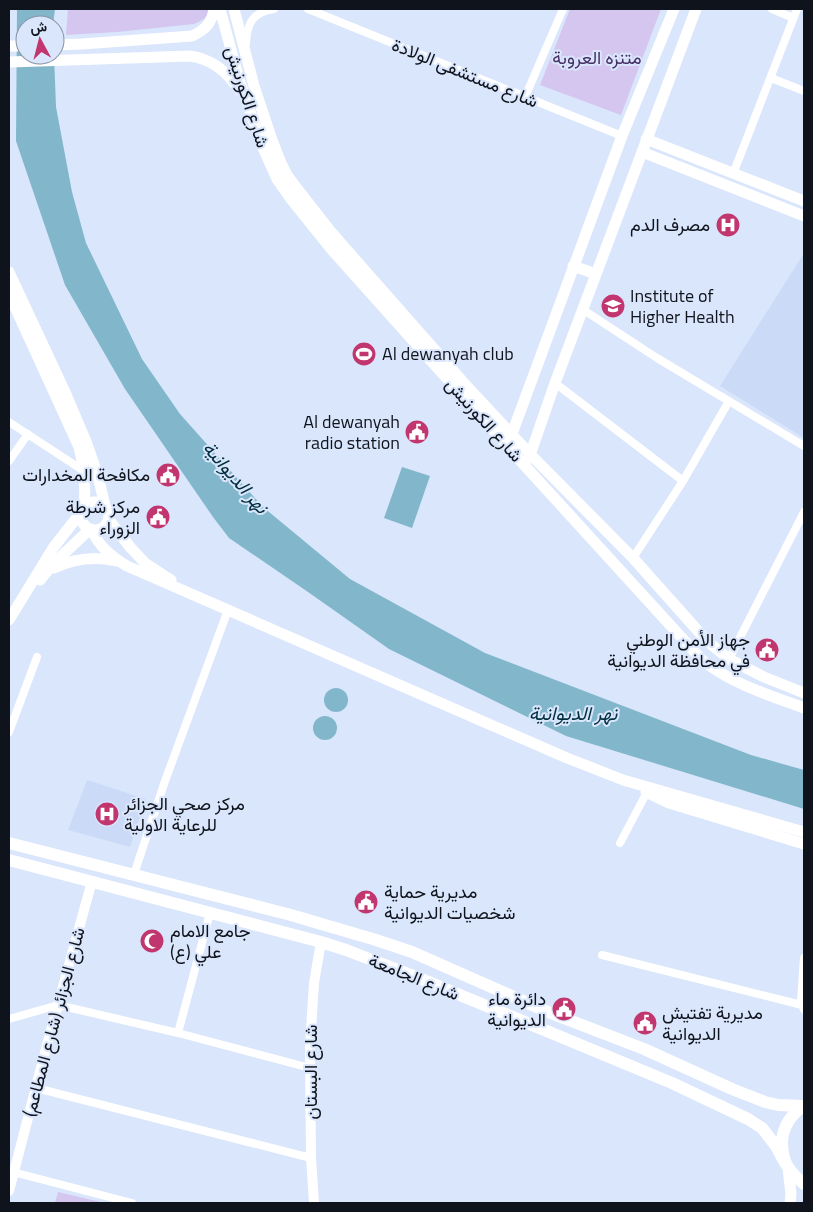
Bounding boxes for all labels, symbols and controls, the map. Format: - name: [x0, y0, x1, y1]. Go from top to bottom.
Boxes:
- north arrow: [15, 15, 65, 65]
- text: ش: [29, 15, 48, 38]
- street label: شارع مستشفى الولادة: [388, 31, 542, 114]
- street label: شارع الكورنيش: [218, 42, 277, 151]
- park label: متنزه العروبة: [552, 44, 642, 71]
- place label: مصرف الدم: [630, 211, 710, 238]
- hospital icon: مصرف الدم: [715, 212, 741, 238]
- place label: Institute of Higher Health: [630, 282, 735, 330]
- school or university icon: Institute of Higher Health: [600, 293, 626, 319]
- place label: Al dewanyah club: [382, 340, 514, 367]
- sports icon: Al dewanyah club: [351, 341, 377, 367]
- street label: شارع الكورنيش: [439, 371, 530, 468]
- place label: Al dewanyah radio station: [303, 408, 400, 456]
- public building icon: Al dewanyah radio station: [404, 419, 430, 445]
- water label: نهر الديوانية: [196, 434, 277, 521]
- place label: مكافحة المخدارات: [22, 461, 150, 488]
- public building icon: مكافحة المخدارات: [155, 462, 181, 488]
- place label: مركز شرطة الزوراء: [65, 493, 140, 541]
- public building icon: مركز شرطة الزوراء: [145, 504, 171, 530]
- place label: جهاز الأمن الوطني في محافظة الديوانية: [607, 626, 750, 676]
- public building icon: جهاز الأمن الوطني في محافظة الديوانية: [754, 637, 780, 663]
- water label: نهر الديوانية: [529, 698, 619, 727]
- place label: مركز صحي الجزائر للرعاية الاولية: [123, 790, 245, 838]
- hospital icon: مركز صحي الجزائر للرعاية الاولية: [94, 801, 120, 827]
- place label: مديرية حماية شخصيات الديوانية: [384, 878, 516, 926]
- public building icon: مديرية حماية شخصيات الديوانية: [353, 889, 379, 915]
- place label: جامع الامام علي (ع): [170, 917, 251, 967]
- street label: شارع الجزائر (شارع المطاعم): [15, 924, 92, 1120]
- mosque icon: جامع الامام علي (ع): [139, 928, 165, 954]
- street label: شارع الجامعة: [365, 946, 464, 1007]
- place label: دائرة ماء الديوانية: [487, 985, 546, 1033]
- public building icon: دائرة ماء الديوانية: [551, 996, 577, 1022]
- place label: مديرية تفتيش الديوانية: [662, 999, 763, 1047]
- public building icon: مديرية تفتيش الديوانية: [632, 1010, 658, 1036]
- street label: شارع البستان: [297, 1025, 324, 1119]

